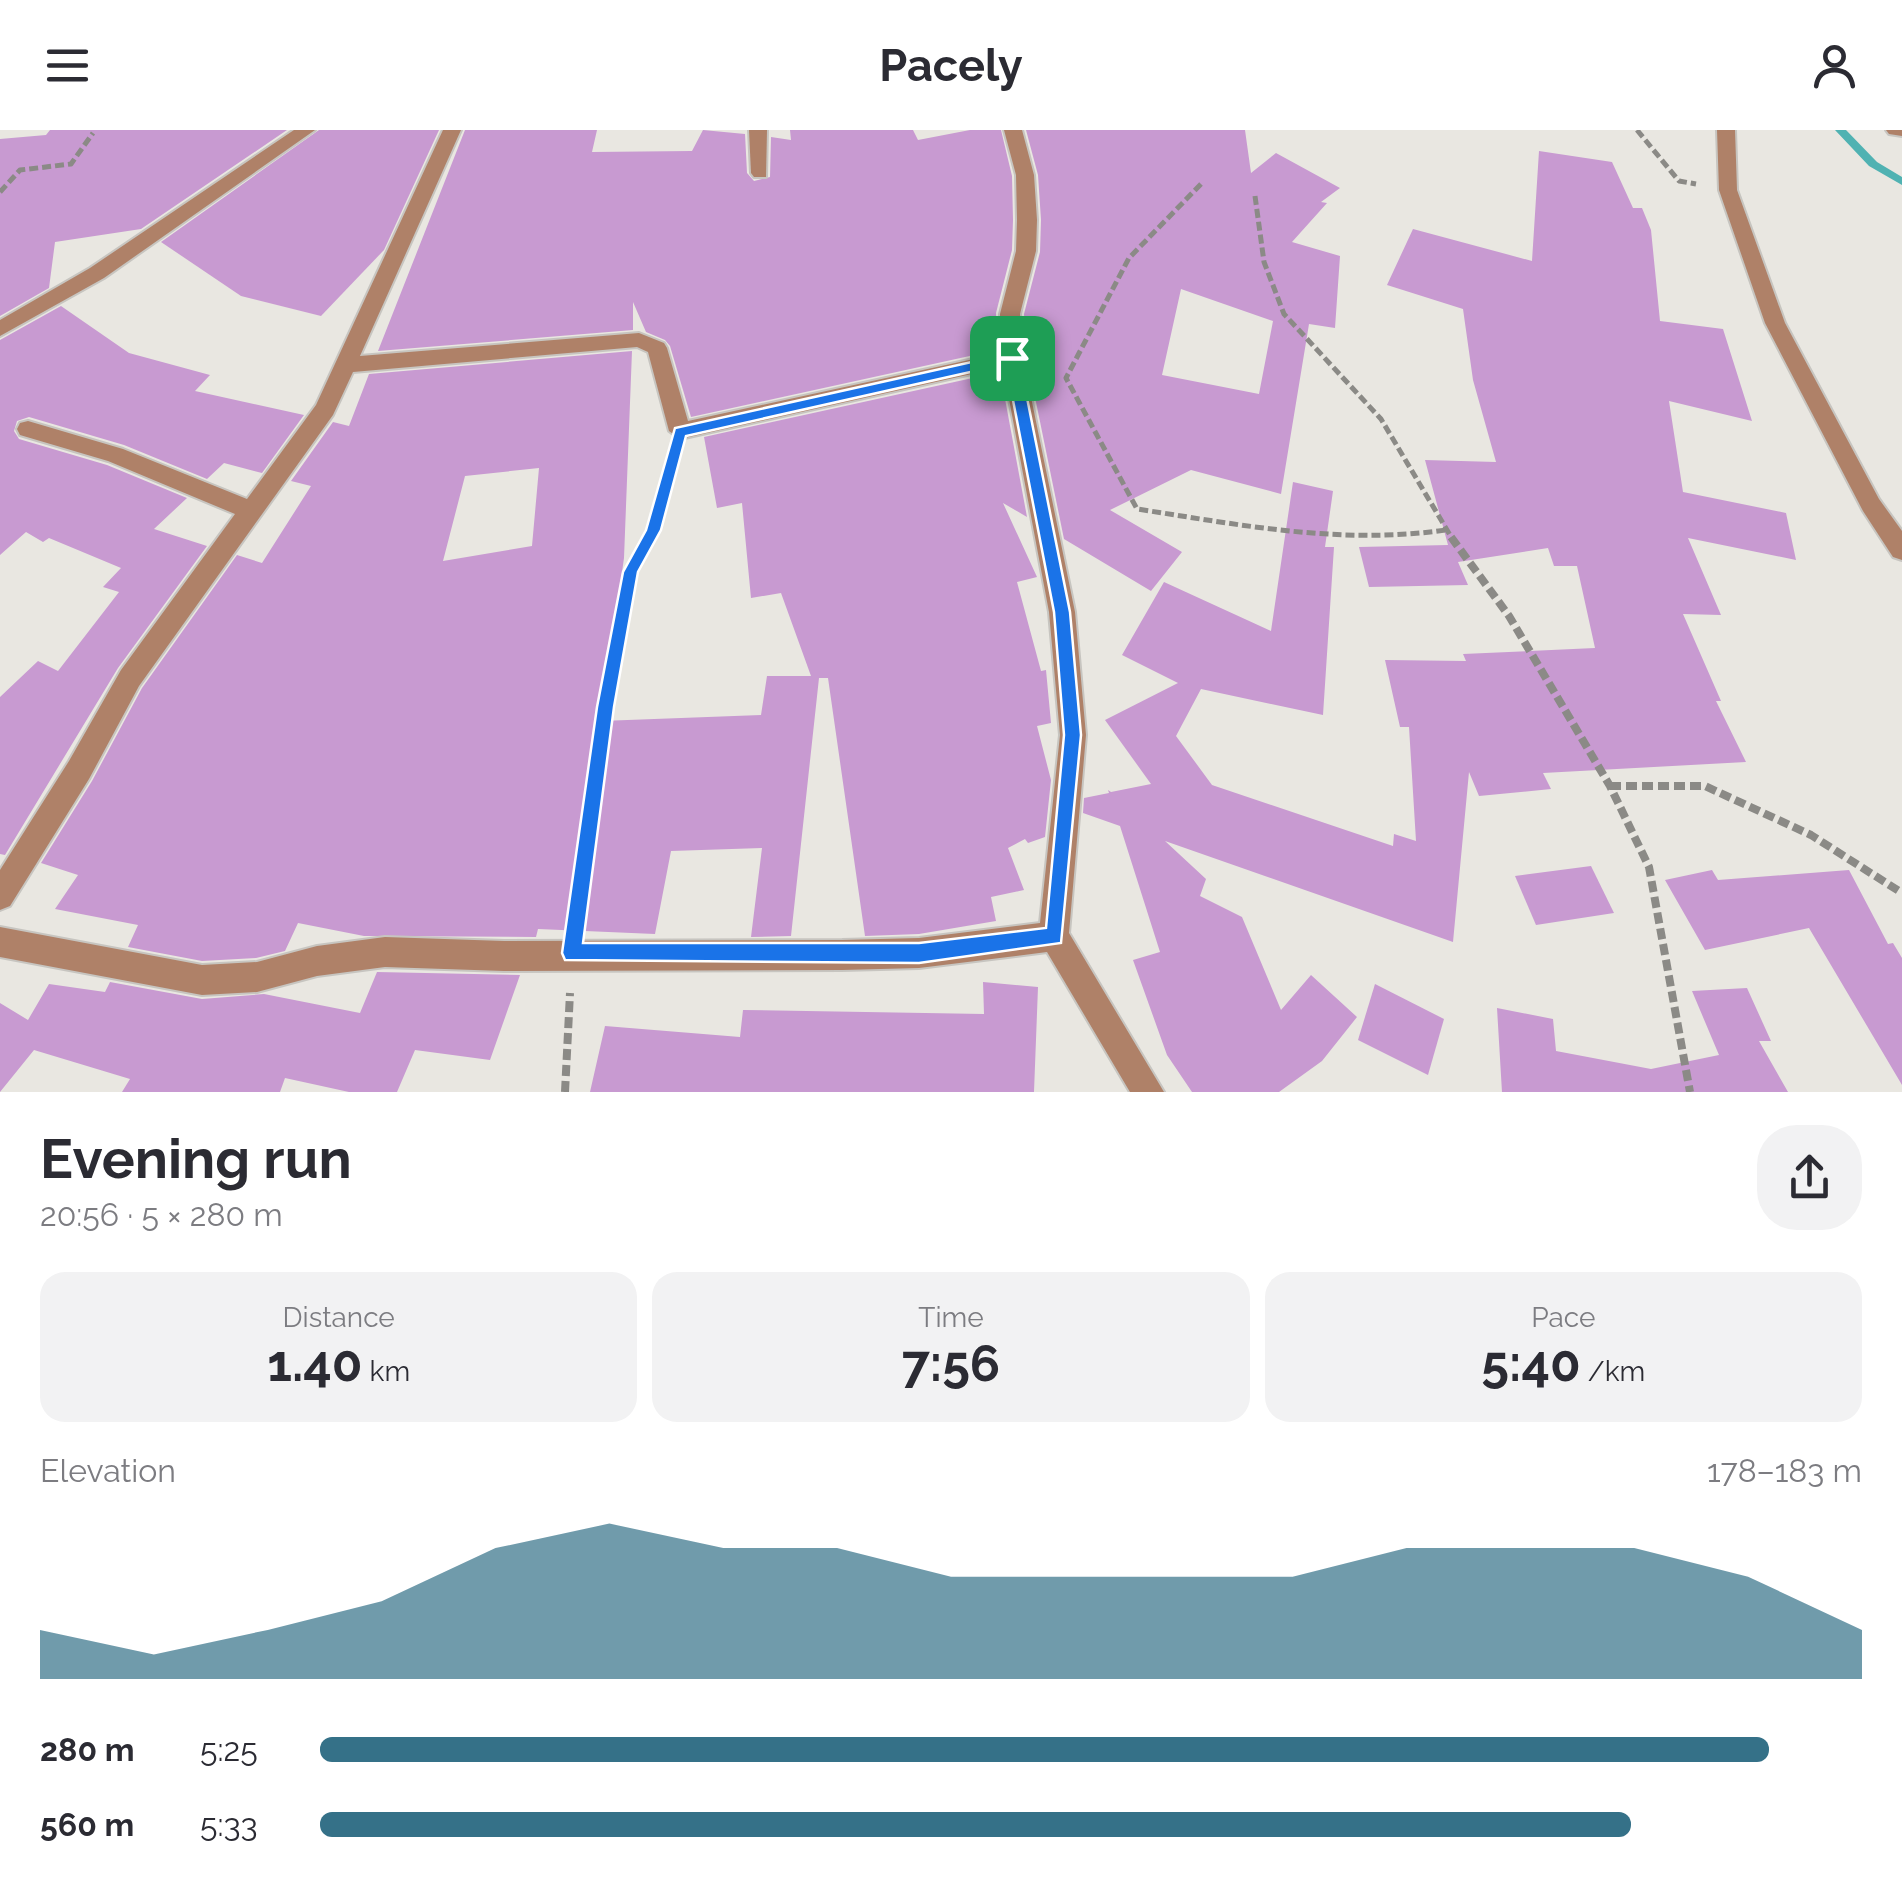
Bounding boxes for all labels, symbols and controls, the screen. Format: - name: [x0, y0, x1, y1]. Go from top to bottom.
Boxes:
- icon: menu: [40, 38, 95, 93]
- icon: person: [1807, 38, 1862, 93]
- text: Pacely: [879, 39, 1023, 92]
- pin: [970, 316, 1055, 401]
- icon: arrive: [985, 331, 1040, 386]
- button: share: [1757, 1125, 1862, 1230]
- text: Evening run: [40, 1126, 352, 1191]
- text: 20:56 · 5 × 280 m: [40, 1196, 283, 1233]
- text: Distance: [283, 1301, 395, 1334]
- text: Time: [918, 1301, 984, 1334]
- text: Pace: [1531, 1301, 1595, 1334]
- text: 1.40: [267, 1334, 362, 1393]
- text: 7:56: [902, 1334, 1000, 1393]
- text: 5:40: [1481, 1334, 1581, 1393]
- text: km: [362, 1355, 410, 1388]
- text: /km: [1581, 1355, 1645, 1388]
- text: Elevation: [40, 1452, 176, 1489]
- text: 178–183 m: [1707, 1452, 1862, 1489]
- text: 280 m: [40, 1731, 135, 1768]
- text: 5:25: [200, 1731, 258, 1768]
- text: 560 m: [40, 1806, 134, 1843]
- text: 5:33: [200, 1806, 258, 1843]

